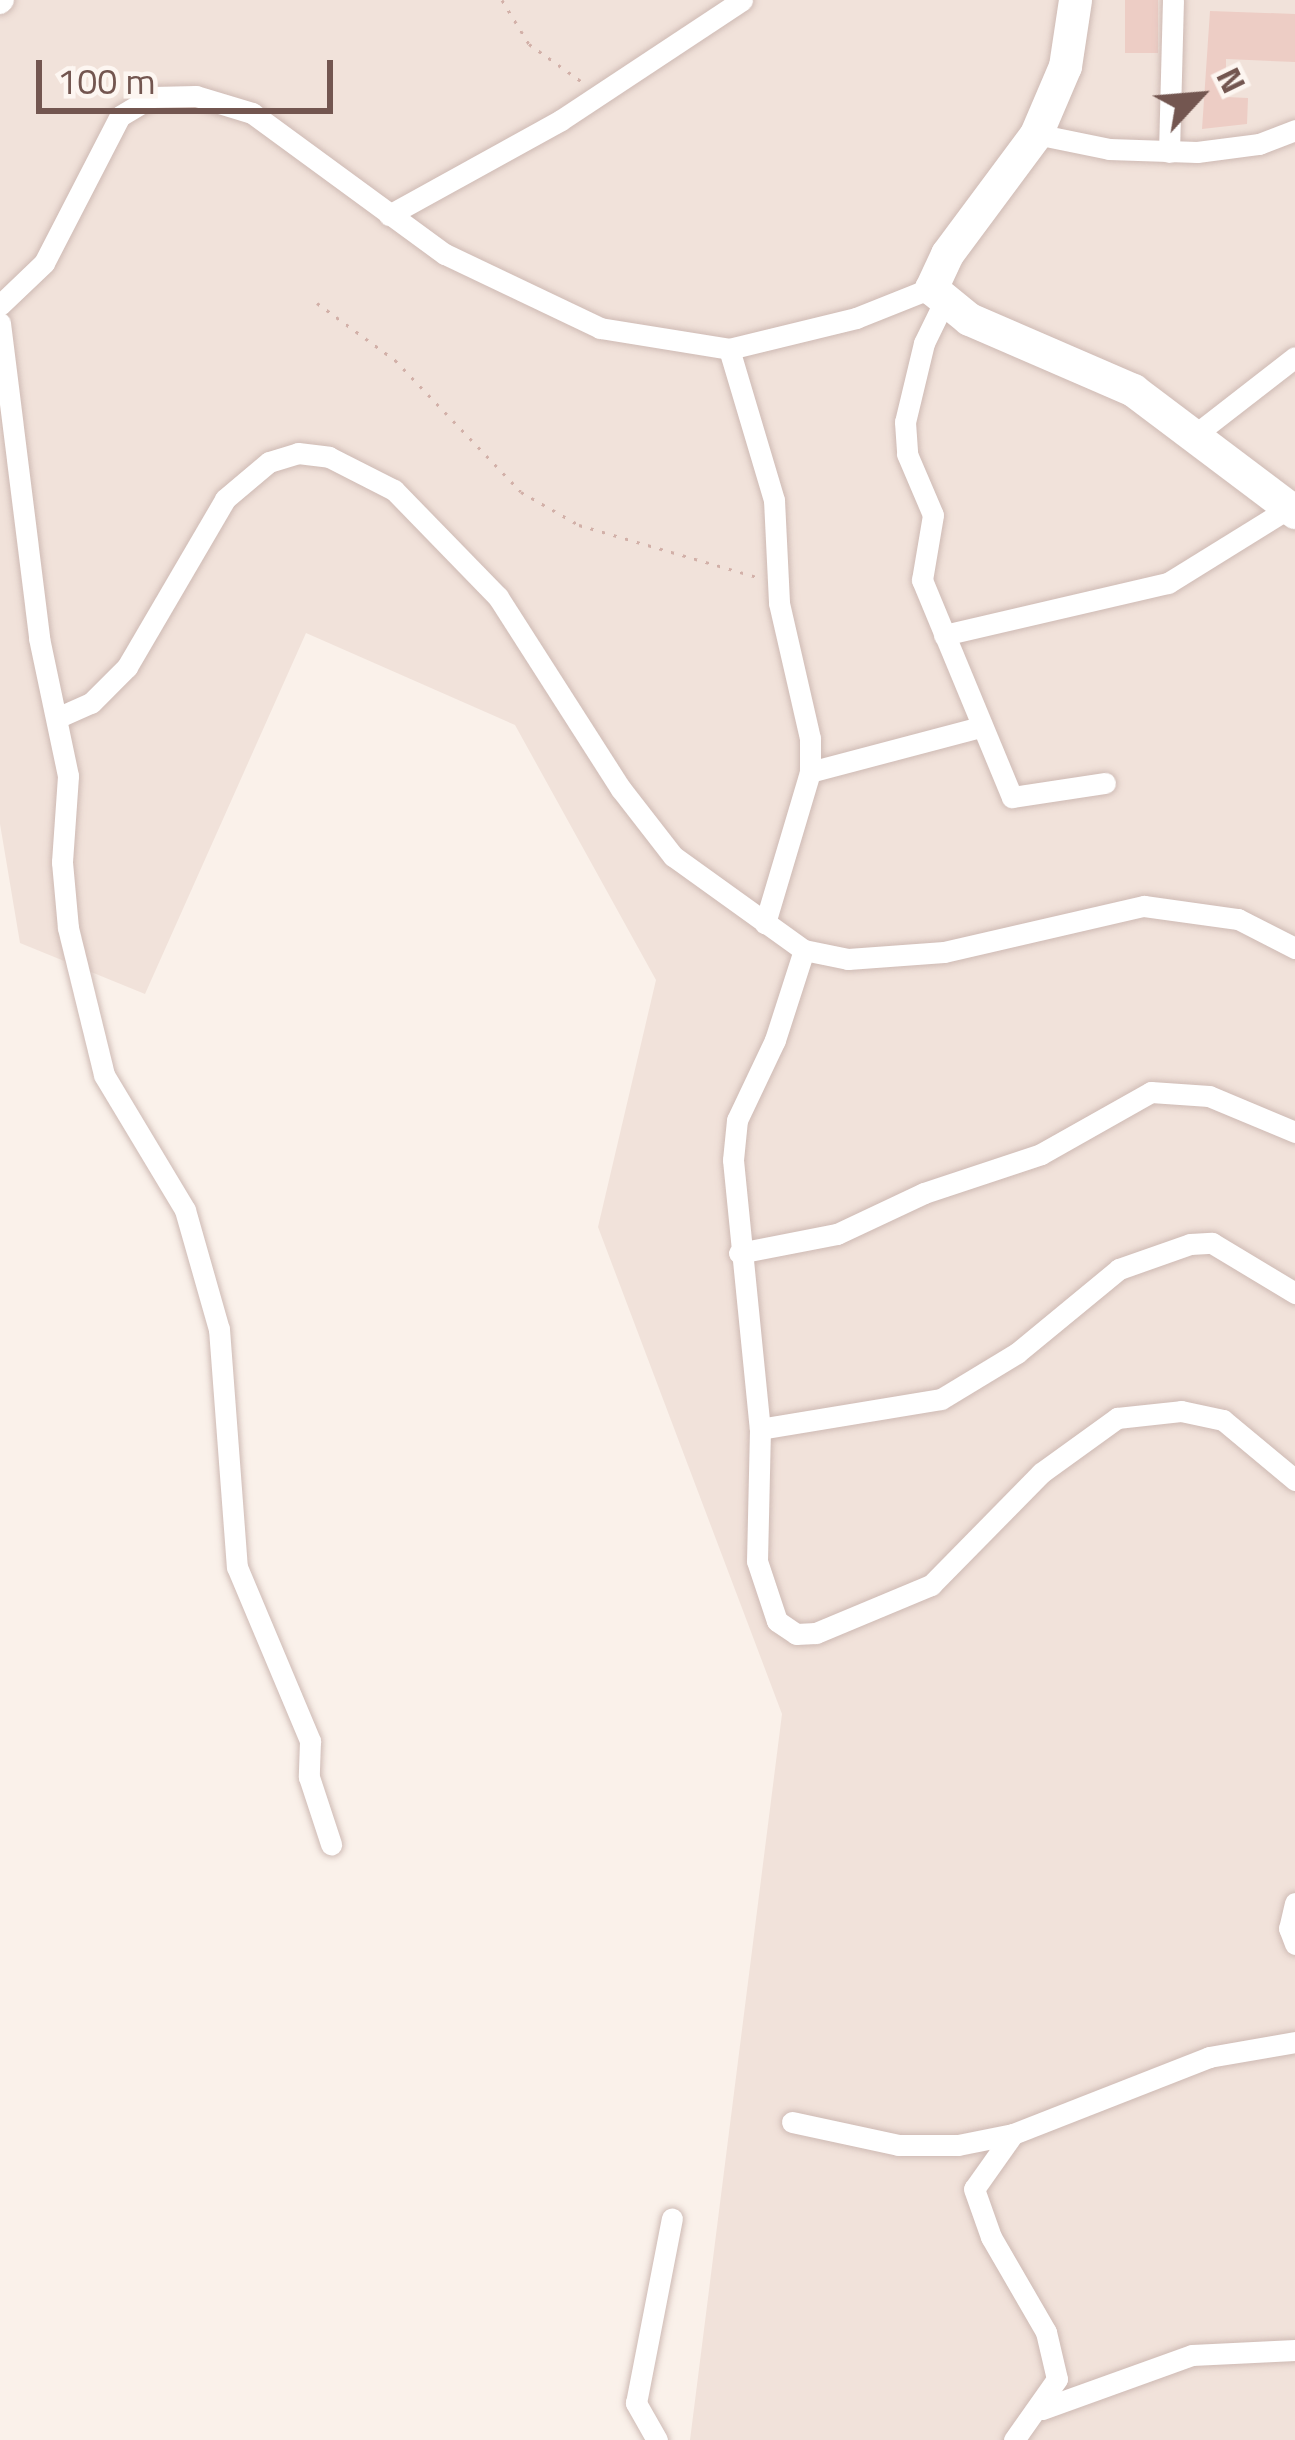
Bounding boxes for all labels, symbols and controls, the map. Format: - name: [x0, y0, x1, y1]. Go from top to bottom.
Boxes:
- scale bar: [42, 36, 339, 110]
- north arrow: [1139, 36, 1259, 156]
- text: 100 m: [57, 53, 156, 108]
- text: N: [1204, 59, 1259, 101]

